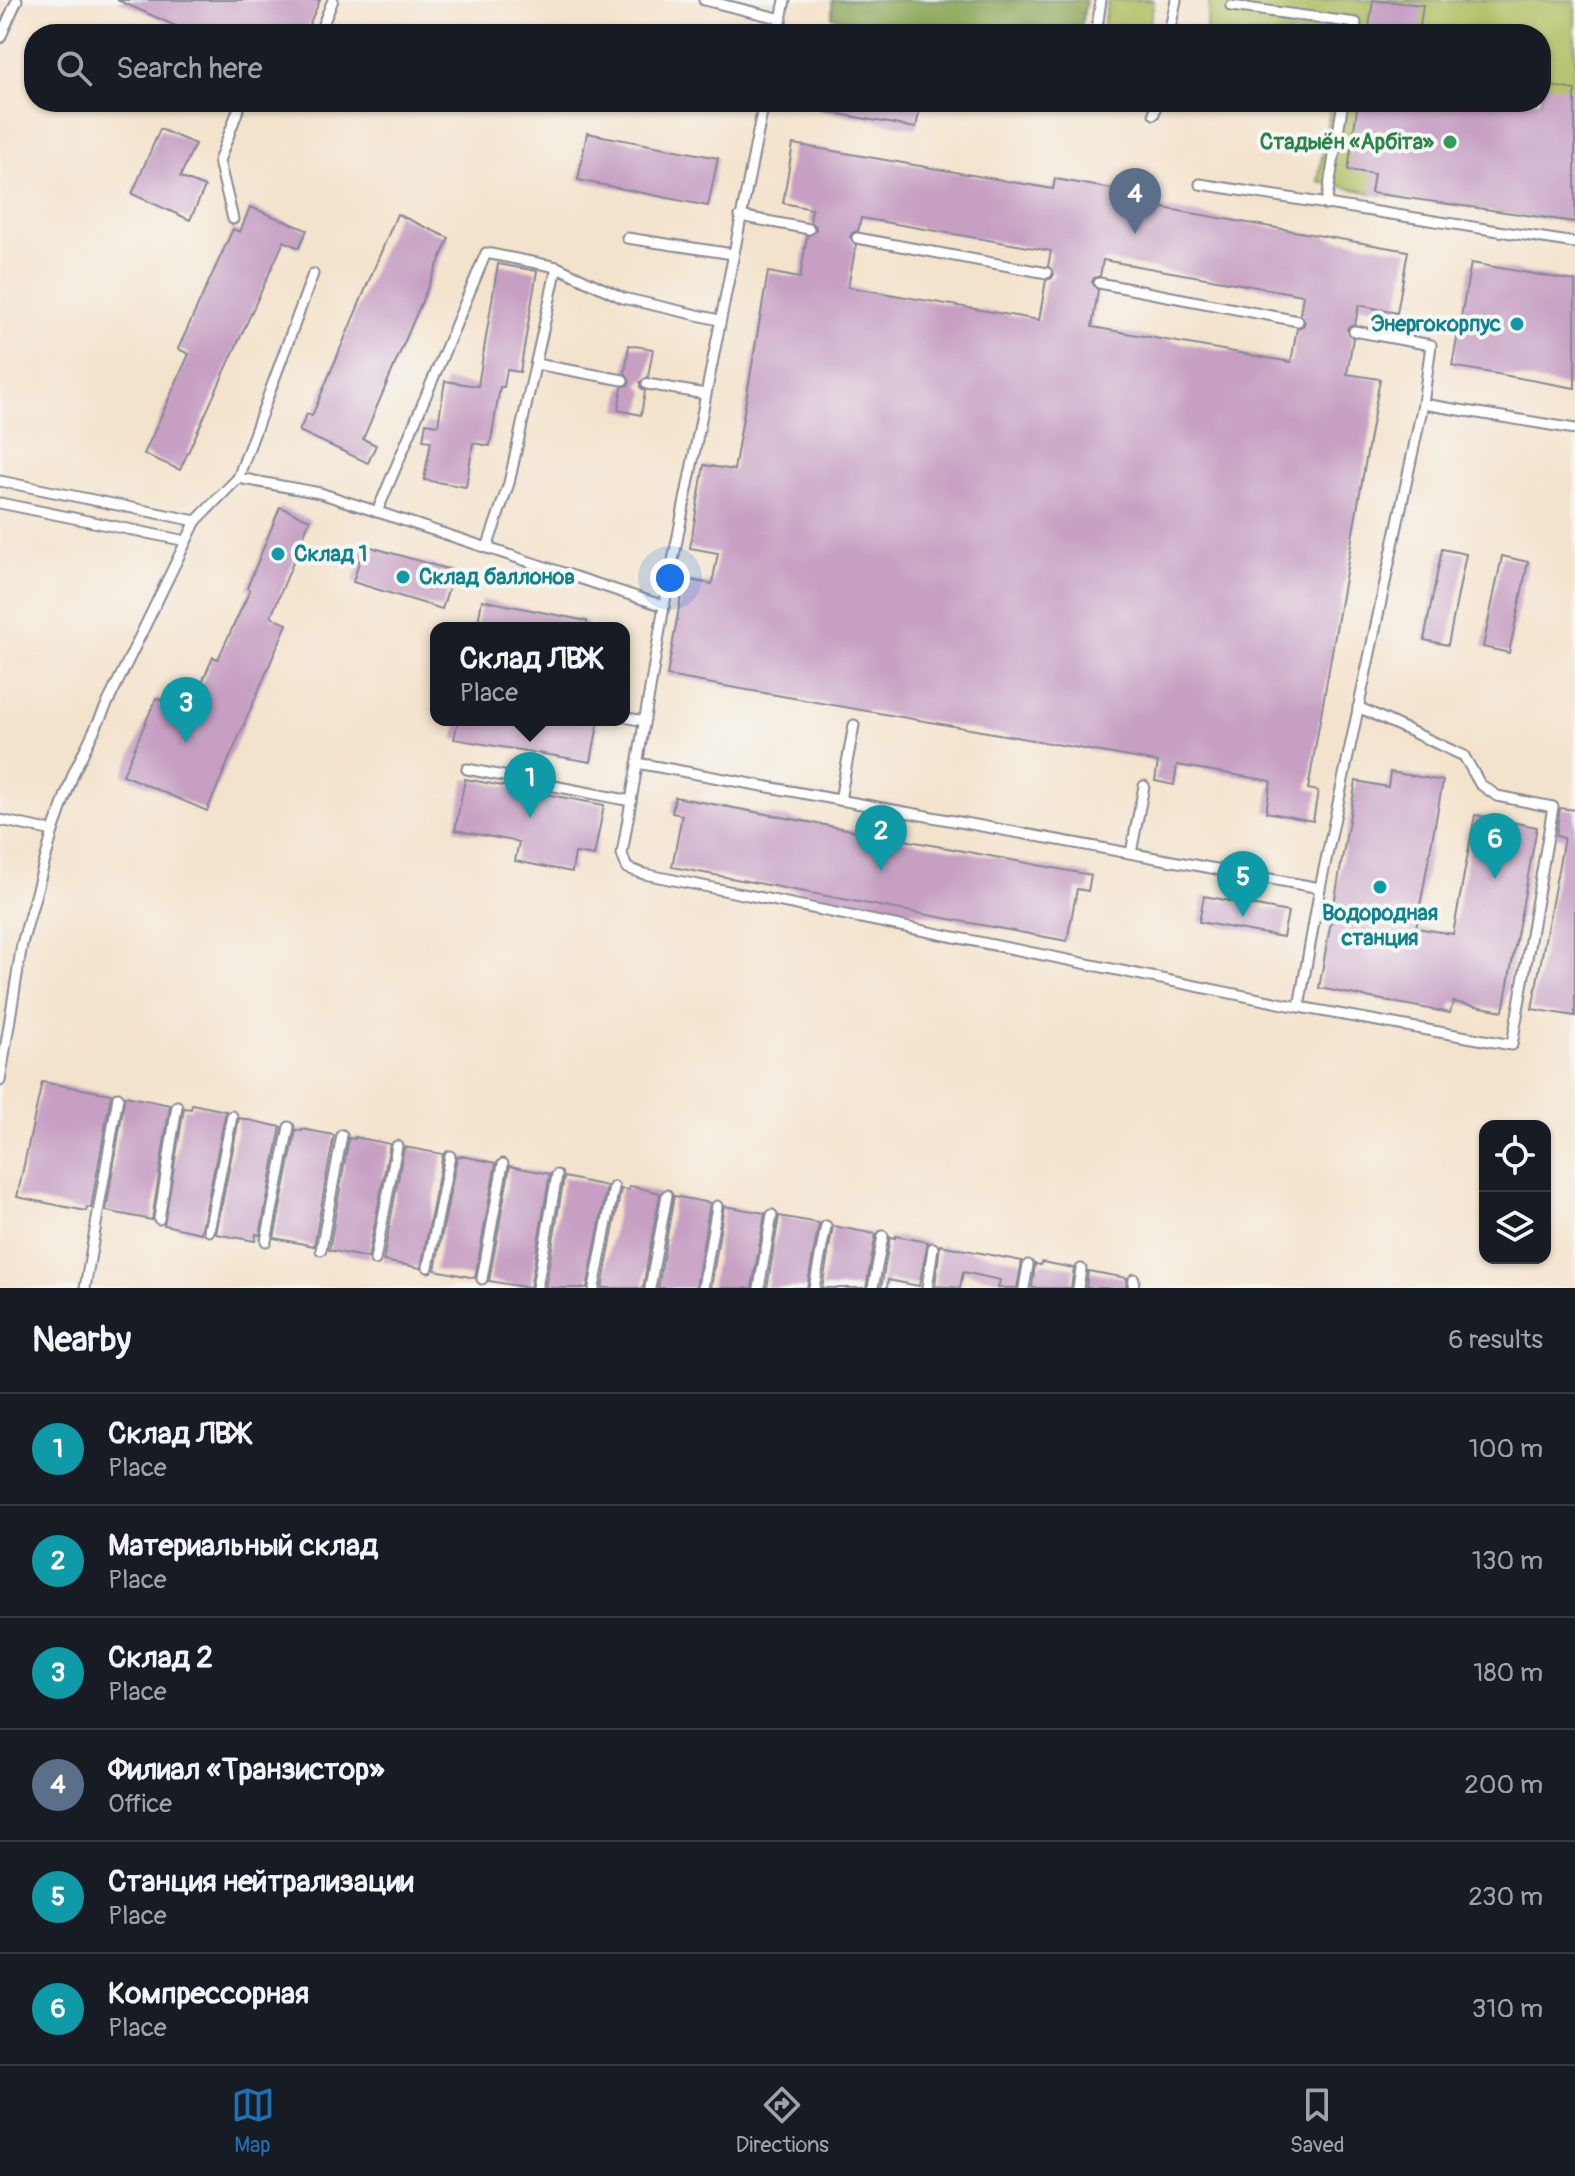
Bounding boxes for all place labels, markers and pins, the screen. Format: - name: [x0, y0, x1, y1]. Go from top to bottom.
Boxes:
- place label: Стадыён «Арбіта»: [1260, 128, 1435, 156]
- marker: Стадыён «Арбіта»: [1441, 133, 1459, 151]
- pin: 4: [1109, 168, 1161, 234]
- place label: Энергокорпус: [1371, 310, 1501, 338]
- marker: Энергокорпус: [1508, 315, 1526, 333]
- place label: Склад 1: [294, 540, 367, 568]
- marker: Склад 1: [269, 545, 287, 563]
- place label: Склад баллонов: [419, 563, 575, 591]
- marker: Склад баллонов: [394, 568, 412, 586]
- pin: 3: [160, 677, 212, 743]
- pin: 1: [504, 752, 556, 818]
- pin: 2: [855, 805, 907, 871]
- pin: 6: [1469, 813, 1521, 879]
- pin: 5: [1217, 851, 1269, 917]
- marker: Водородная станция: [1371, 878, 1389, 896]
- place label: Водородная станция: [1322, 899, 1438, 952]

